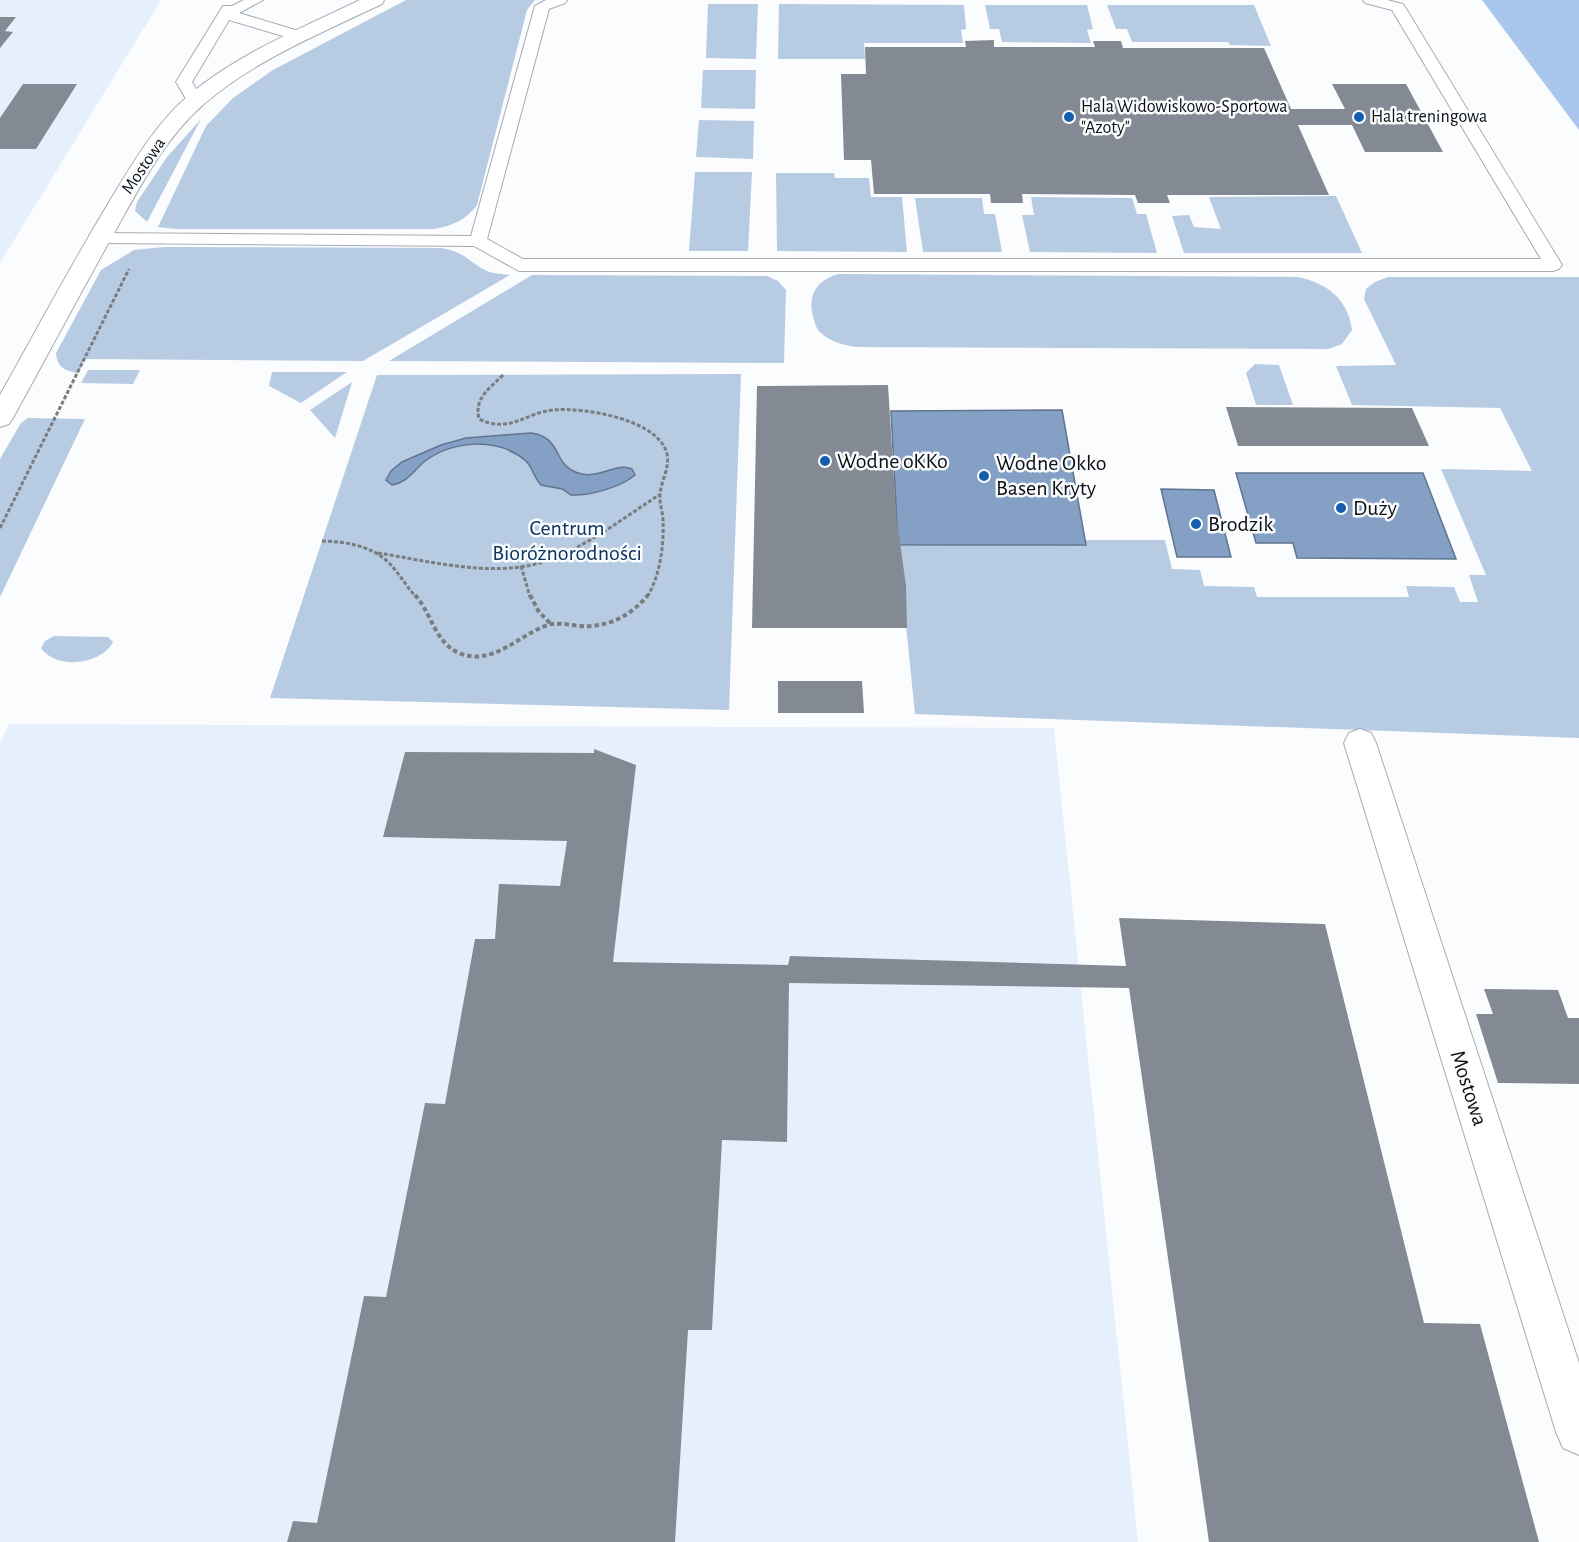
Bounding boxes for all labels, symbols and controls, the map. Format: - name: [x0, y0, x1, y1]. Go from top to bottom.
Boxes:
- place label: Hala Widowiskowo-Sportowa "Azoty": [1081, 98, 1288, 137]
- place label: Hala treningowa: [1371, 108, 1487, 126]
- marker: Hala Widowiskowo-Sportowa "Azoty": [1062, 110, 1076, 124]
- marker: Hala treningowa: [1352, 110, 1366, 124]
- street label: Mostowa: [119, 135, 169, 197]
- place label: Wodne oKKo: [837, 450, 948, 472]
- place label: Wodne Okko Basen Kryty: [996, 452, 1106, 499]
- marker: Wodne oKKo: [818, 454, 832, 468]
- marker: Wodne Okko Basen Kryty: [977, 469, 991, 483]
- place label: Duży: [1353, 497, 1397, 519]
- marker: Duży: [1334, 501, 1348, 515]
- place label: Brodzik: [1208, 513, 1273, 535]
- park label: Centrum Bioróżnorodności: [492, 517, 642, 564]
- marker: Brodzik: [1189, 517, 1203, 531]
- street label: Mostowa: [1447, 1048, 1491, 1128]

